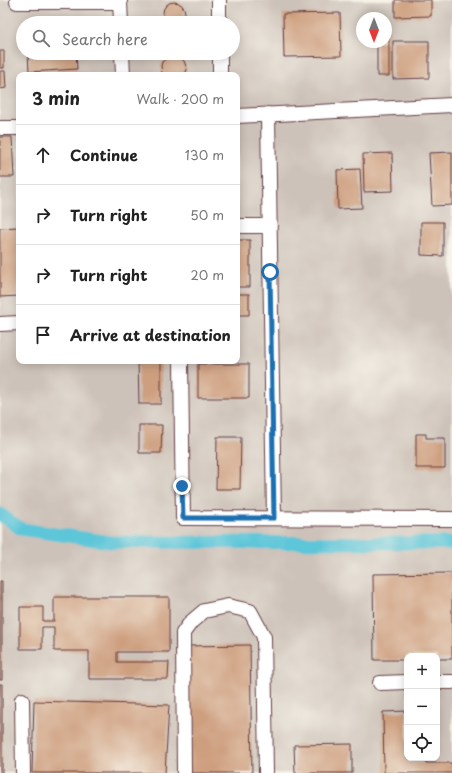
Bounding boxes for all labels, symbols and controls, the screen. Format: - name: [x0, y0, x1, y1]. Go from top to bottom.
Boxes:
- north arrow: [356, 12, 392, 48]
- search box: [16, 16, 240, 60]
- icon: search: [30, 27, 52, 49]
- text: Search here: [62, 27, 148, 50]
- text: 3 min: [32, 85, 80, 111]
- text: Walk · 200 m: [136, 89, 224, 108]
- text: Continue: [70, 143, 138, 166]
- icon: ahead: [32, 144, 54, 166]
- text: 130 m: [185, 145, 224, 164]
- text: Turn right: [70, 203, 147, 226]
- icon: right: [32, 204, 54, 226]
- text: 50 m: [190, 205, 224, 224]
- text: Turn right: [70, 263, 147, 286]
- route start: [261, 263, 279, 281]
- icon: right: [32, 264, 54, 286]
- text: 20 m: [190, 265, 224, 284]
- text: Arrive at destination: [70, 323, 231, 346]
- icon: arrive: [32, 324, 54, 346]
- route end: [173, 477, 191, 495]
- map controls: [404, 653, 440, 761]
- button: +: [404, 653, 440, 689]
- button: −: [404, 689, 440, 725]
- button: locate: [404, 725, 440, 761]

